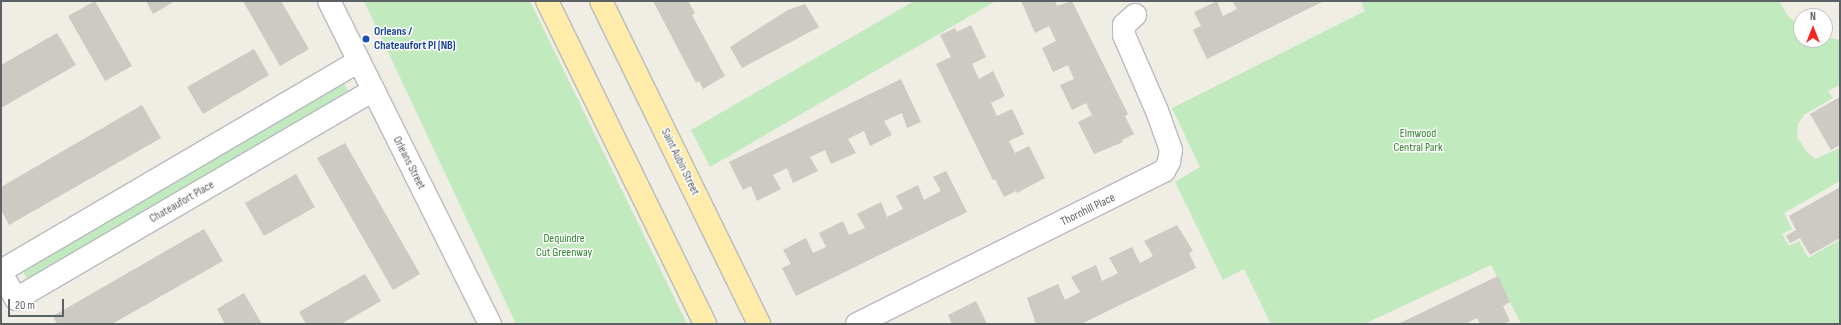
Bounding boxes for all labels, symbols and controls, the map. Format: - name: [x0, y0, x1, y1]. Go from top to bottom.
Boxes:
- north arrow: [1793, 8, 1833, 48]
- text: N: [1810, 10, 1816, 23]
- place label: Orleans / Chateaufort Pl (NB): [374, 25, 456, 53]
- marker: Orleans / Chateaufort Pl (NB): [361, 34, 371, 44]
- street label: Saint Aubin Street: [658, 126, 702, 198]
- park label: Elmwood Central Park: [1394, 127, 1442, 155]
- street label: Orleans Street: [389, 134, 429, 192]
- street label: Chateaufort Place: [147, 178, 217, 226]
- street label: Thornhill Place: [1058, 191, 1118, 229]
- park label: Dequindre Cut Greenway: [536, 232, 592, 260]
- scale bar: [10, 291, 66, 317]
- text: 20 m: [15, 298, 35, 313]

